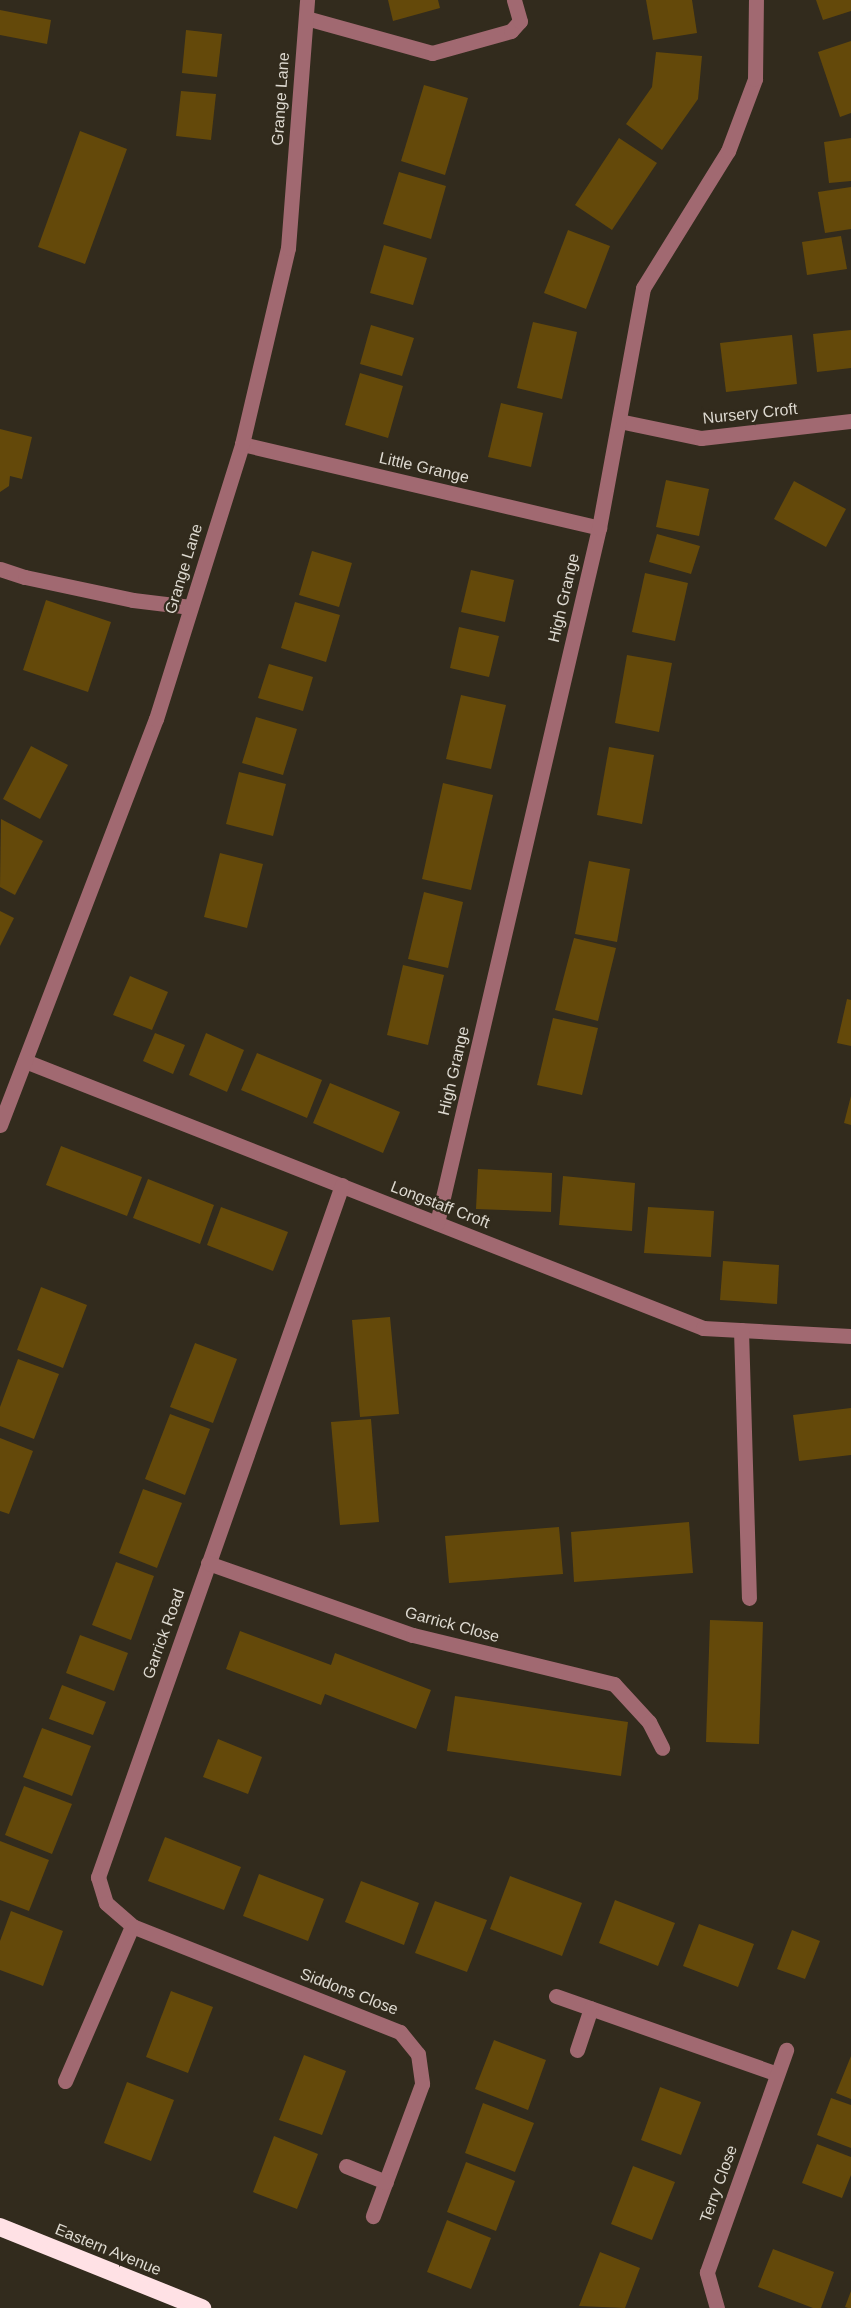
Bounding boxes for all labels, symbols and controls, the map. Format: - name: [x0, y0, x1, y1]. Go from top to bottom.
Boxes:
- street label: Grange Lane: [268, 52, 294, 146]
- street label: Nursery Croft: [702, 399, 798, 429]
- street label: Little Grange: [377, 448, 471, 488]
- street label: Grange Lane: [161, 522, 207, 616]
- street label: High Grange: [544, 552, 584, 644]
- street label: High Grange: [434, 1025, 474, 1117]
- street label: Longstaff Croft: [388, 1177, 492, 1233]
- street label: Garrick Road: [139, 1586, 189, 1682]
- street label: Garrick Close: [403, 1603, 501, 1647]
- street label: Siddons Close: [297, 1965, 401, 2019]
- street label: Terry Close: [696, 2143, 742, 2225]
- street label: Eastern Avenue: [52, 2220, 164, 2280]

